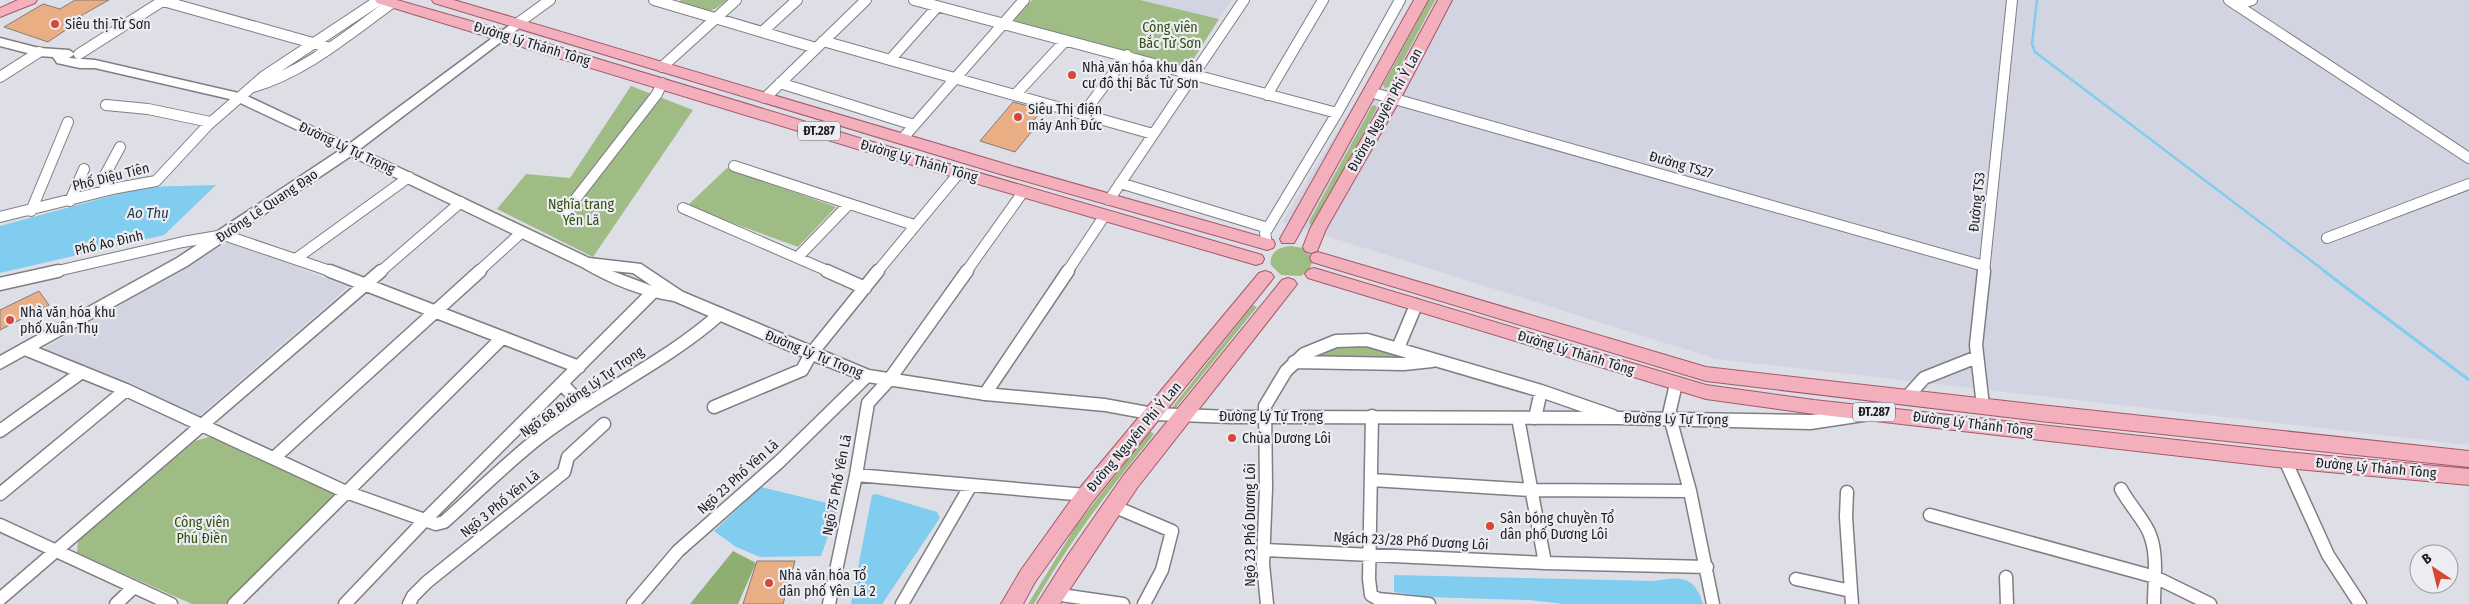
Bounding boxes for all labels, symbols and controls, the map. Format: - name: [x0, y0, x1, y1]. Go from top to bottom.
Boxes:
- place label: Siêu thị Từ Sơn: [65, 16, 151, 33]
- marker: Siêu thị Từ Sơn: [49, 18, 61, 30]
- street label: Đường Lý Thánh Tông: [472, 18, 593, 70]
- park label: Công viên Bắc Từ Sơn: [1139, 19, 1201, 52]
- street label: Đường Nguyên Phi Ỷ Lan: [1342, 44, 1426, 175]
- place label: Nhà văn hóa khu dân cư đô thị Bắc Từ Sơn: [1082, 59, 1203, 92]
- marker: Nhà văn hóa khu dân cư đô thị Bắc Từ Sơn: [1066, 69, 1078, 81]
- place label: Siêu Thị điện máy Anh Đức: [1028, 101, 1102, 134]
- marker: Siêu Thị điện máy Anh Đức: [1012, 111, 1024, 123]
- street label: Đường Lý Tự Trọng: [296, 118, 398, 178]
- road number: ĐT.287: [798, 122, 840, 140]
- street label: Đường Lý Thánh Tông: [858, 136, 980, 186]
- street label: Đường TS27: [1647, 148, 1715, 182]
- street label: Phố Diệu Tiên: [71, 158, 151, 195]
- street label: Đường Lê Quang Đạo: [213, 166, 321, 246]
- street label: Đường TS3: [1965, 171, 1989, 233]
- park label: Nghĩa trang Yên Lã: [548, 196, 614, 229]
- water label: Ao Thụ: [126, 204, 169, 222]
- street label: Phố Ao Đình: [73, 226, 145, 259]
- place label: Nhà văn hóa khu phố Xuân Thụ: [20, 304, 116, 337]
- marker: Nhà văn hóa khu phố Xuân Thụ: [4, 314, 16, 326]
- street label: Đường Lý Tự Trọng: [762, 327, 866, 382]
- street label: Đường Lý Thánh Tông: [1516, 327, 1637, 379]
- street label: Ngõ 68 Đường Lý Tự Trọng: [517, 343, 647, 441]
- street label: Đường Nguyên Phi Ỷ Lan: [1081, 377, 1185, 496]
- road number: ĐT.287: [1853, 402, 1895, 422]
- street label: Đường Lý Tự Trọng: [1219, 408, 1324, 425]
- street label: Đường Lý Thánh Tông: [1912, 408, 2035, 440]
- street label: Đường Lý Tự Trọng: [1624, 410, 1729, 428]
- place label: Chùa Dương Lôi: [1242, 430, 1331, 447]
- marker: Chùa Dương Lôi: [1226, 432, 1238, 444]
- street label: Ngõ 75 Phố Yên Lã: [818, 433, 855, 537]
- street label: Ngõ 23 Phố Yên Lã: [693, 435, 782, 518]
- street label: Đường Lý Thánh Tông: [2315, 454, 2438, 482]
- street label: Ngõ 23 Phố Dương Lôi: [1241, 463, 1259, 587]
- street label: Ngõ 3 Phố Yên Lã: [456, 466, 543, 541]
- place label: Sân bóng chuyền Tổ dân phố Dương Lôi: [1500, 509, 1614, 543]
- park label: Công viên Phú Điền: [174, 514, 230, 547]
- marker: Sân bóng chuyền Tổ dân phố Dương Lôi: [1484, 520, 1496, 532]
- street label: Ngách 23/28 Phố Dương Lôi: [1333, 527, 1489, 554]
- north arrow: [2409, 544, 2459, 594]
- text: B: [2419, 549, 2435, 568]
- place label: Nhà văn hóa Tổ dân phố Yên Lã 2: [779, 566, 876, 600]
- marker: Nhà văn hóa Tổ dân phố Yên Lã 2: [763, 577, 775, 589]

